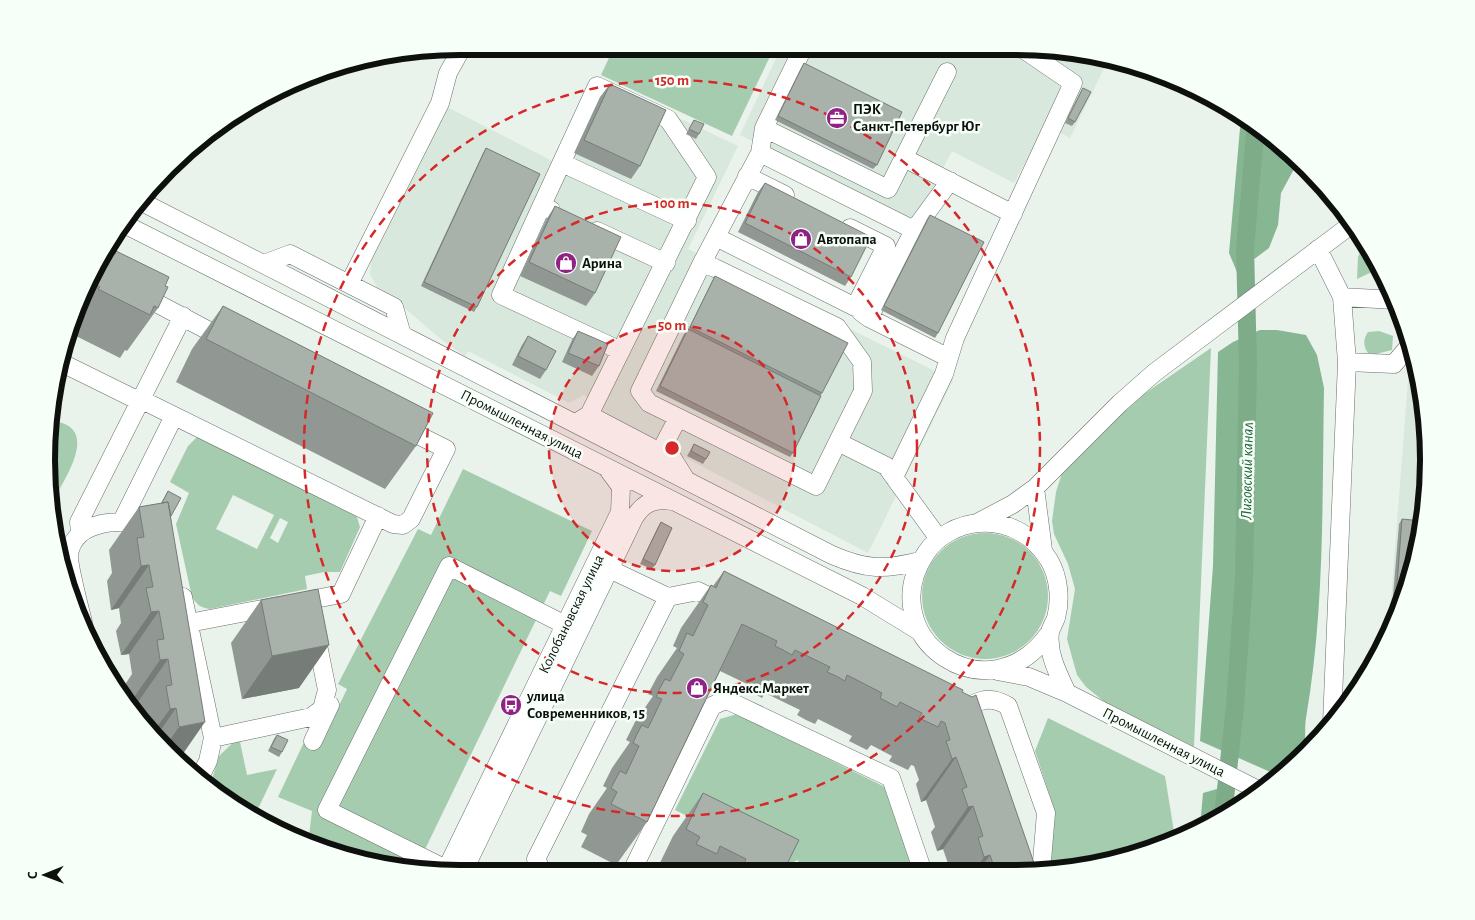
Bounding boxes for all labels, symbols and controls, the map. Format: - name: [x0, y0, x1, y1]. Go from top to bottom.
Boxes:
- text: 150 m: [655, 73, 689, 88]
- place label: ПЭК Санкт-Петербург Юг: [853, 102, 981, 134]
- office icon: ПЭК Санкт-Петербург Юг: [825, 106, 849, 130]
- text: 100 m: [654, 196, 690, 211]
- shop icon: Автопапа: [789, 227, 813, 251]
- place label: Автопапа: [817, 232, 877, 247]
- shop icon: Арина: [554, 251, 578, 275]
- place label: Арина: [582, 256, 622, 271]
- text: 50 m: [658, 318, 686, 333]
- street label: Промышленная улица: [458, 387, 586, 462]
- water label: Лиговский канал: [1238, 422, 1256, 521]
- centre of rings: [663, 439, 681, 457]
- street label: Колобановская улица: [536, 552, 607, 676]
- shop icon: Яндекс.Маркет: [685, 676, 709, 700]
- place label: Яндекс.Маркет: [713, 681, 809, 696]
- place label: улица Современников, 15: [526, 689, 645, 721]
- bus stop icon: улица Современников, 15: [499, 693, 523, 717]
- street label: Промышленная улица: [1100, 705, 1228, 780]
- north arrow: [20, 850, 70, 900]
- text: С: [26, 871, 40, 879]

